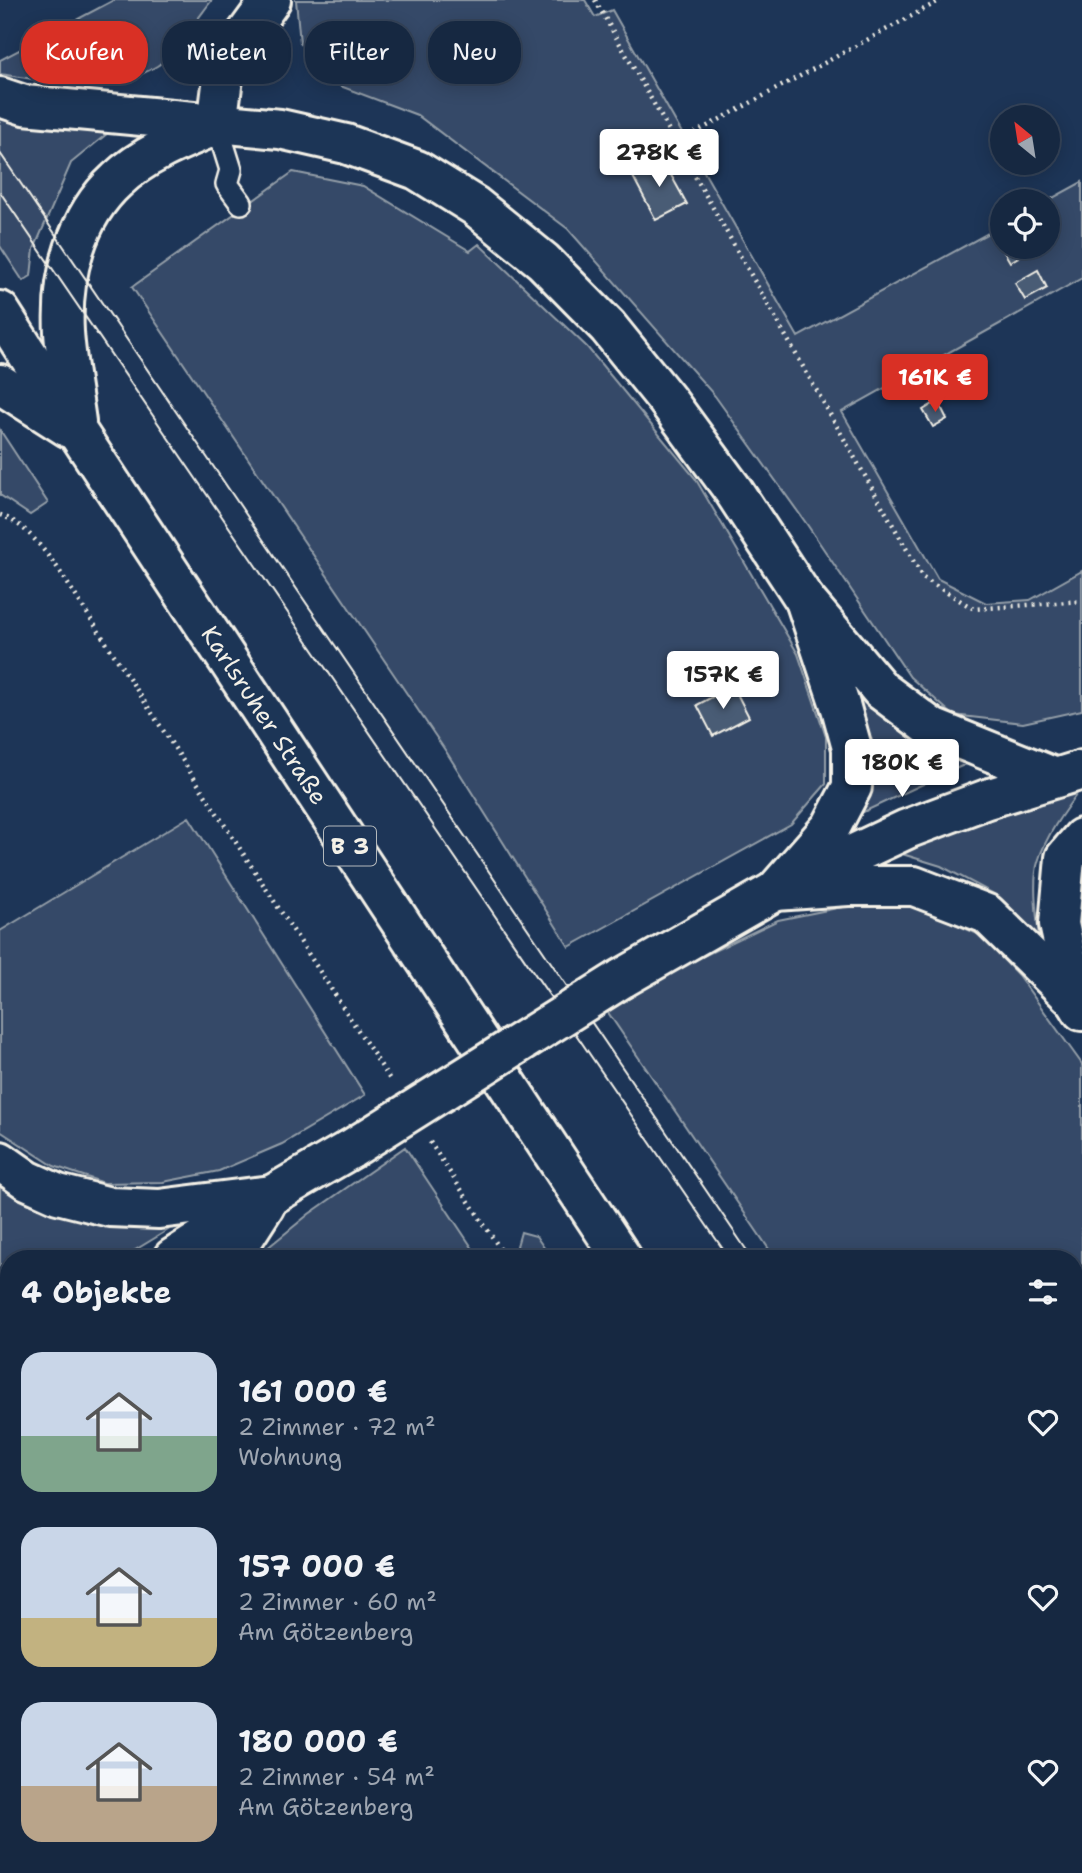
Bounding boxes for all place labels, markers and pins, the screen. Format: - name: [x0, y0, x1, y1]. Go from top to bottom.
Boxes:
- pin: 278K €: [602, 130, 716, 189]
- pin: 161K €: [878, 354, 992, 414]
- pin: 157K €: [666, 652, 780, 711]
- pin: 180K €: [845, 740, 959, 799]

